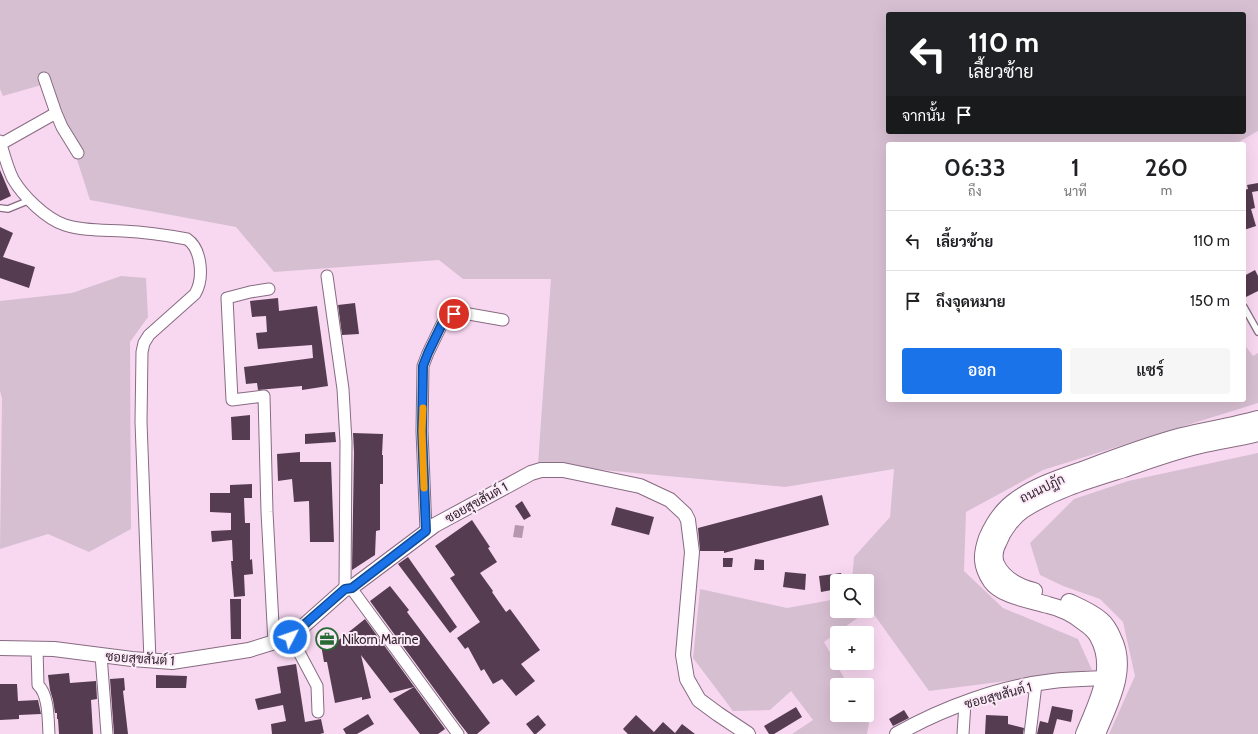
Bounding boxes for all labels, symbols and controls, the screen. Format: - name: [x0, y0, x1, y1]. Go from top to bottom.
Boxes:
- text: 110 m: [968, 25, 1039, 59]
- icon: left: [902, 28, 954, 80]
- text: เลี้ยวซ้าย: [968, 61, 1034, 83]
- icon: arrive: [953, 104, 975, 126]
- text: จากนั้น: [902, 107, 945, 125]
- text: 06:33: [944, 153, 1006, 182]
- text: 1: [1071, 153, 1079, 182]
- text: 260: [1145, 153, 1188, 182]
- text: m: [1161, 182, 1172, 198]
- text: ถึง: [968, 183, 982, 199]
- text: นาที: [1064, 183, 1087, 199]
- icon: left: [902, 230, 924, 252]
- text: 110 m: [1193, 232, 1230, 250]
- text: เลี้ยวซ้าย: [936, 233, 993, 251]
- icon: arrive: [902, 290, 924, 312]
- text: 150 m: [1190, 292, 1230, 310]
- text: ถึงจุดหมาย: [936, 293, 1006, 311]
- pin: [437, 297, 471, 331]
- icon: arrive: [443, 303, 465, 325]
- button: ออก: [902, 348, 1062, 394]
- button: แชร์: [1070, 348, 1230, 394]
- street label: ถนนปฏัก: [1017, 470, 1068, 507]
- street label: ซอยสุขสันต์ 1: [441, 477, 511, 528]
- map controls: [830, 574, 874, 722]
- button: search: [830, 574, 874, 618]
- position arrow: [269, 616, 311, 658]
- office icon: Nikorn Marine: [314, 626, 340, 652]
- button: +: [830, 626, 874, 670]
- place label: Nikorn Marine: [342, 631, 419, 647]
- street label: ซอยสุขสันต์ 1: [105, 647, 175, 670]
- street label: ซอยสุขสันต์ 1: [962, 677, 1034, 714]
- button: −: [830, 678, 874, 722]

